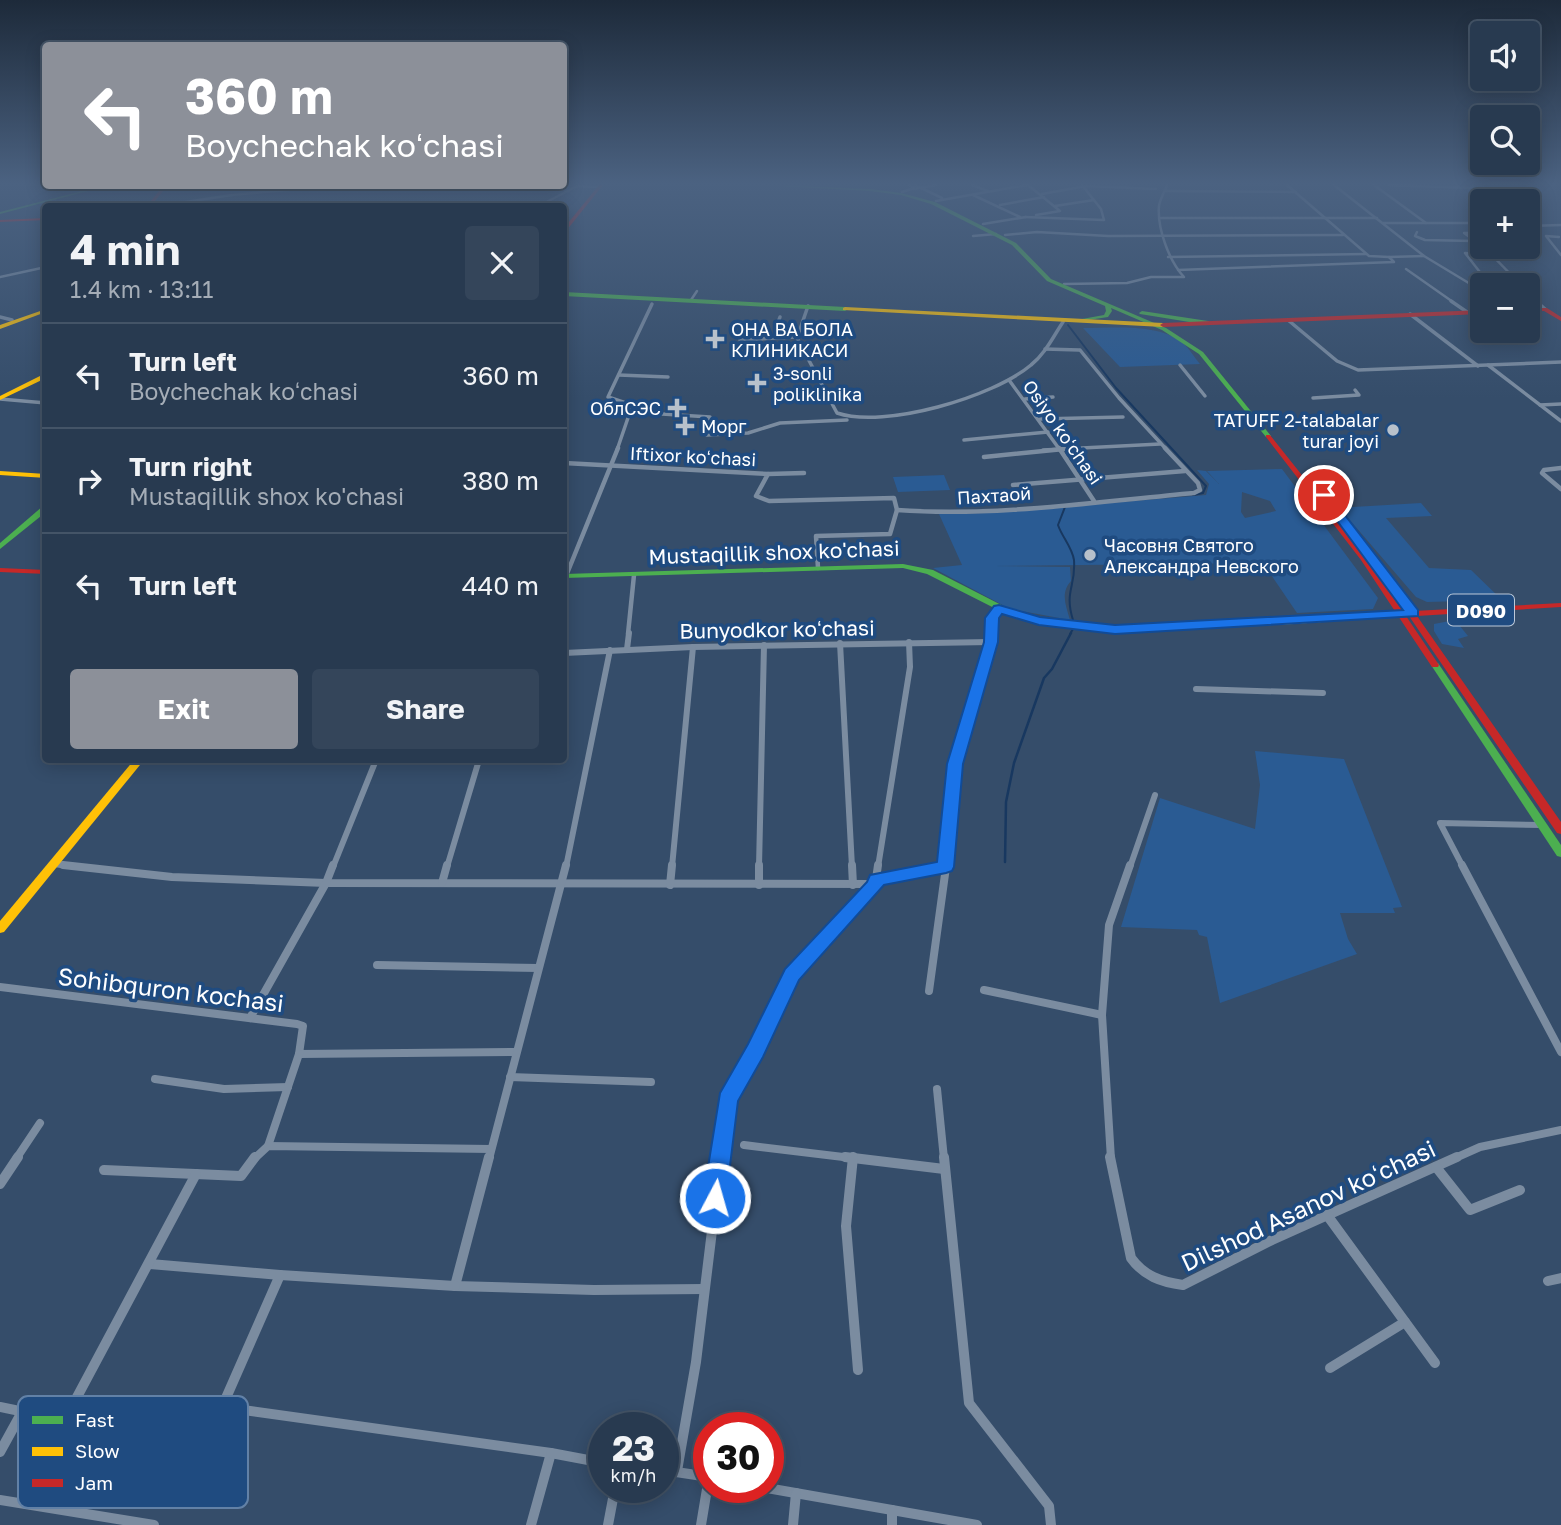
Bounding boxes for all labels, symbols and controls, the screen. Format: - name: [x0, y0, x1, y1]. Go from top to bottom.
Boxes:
- map controls: [1470, 21, 1540, 343]
- button: sound: [1470, 21, 1540, 91]
- text: 360 m: [185, 66, 333, 125]
- icon: left: [70, 70, 161, 161]
- button: search: [1470, 105, 1540, 175]
- text: Boychechak koʻchasi: [185, 126, 504, 164]
- button: +: [1470, 189, 1540, 259]
- text: 4 min: [70, 224, 180, 274]
- button: close: [465, 226, 539, 300]
- button: −: [1470, 273, 1540, 343]
- text: 1.4 km · 13:11: [70, 275, 213, 303]
- place label: ОНА ВА БОЛА КЛИНИКАСИ: [731, 318, 853, 361]
- marker: ОНА ВА БОЛА КЛИНИКАСИ: [705, 329, 725, 349]
- text: Turn left: [129, 346, 237, 377]
- icon: left: [70, 357, 108, 395]
- text: 360 m: [462, 360, 539, 391]
- place label: 3-sonli poliklinika: [773, 362, 862, 405]
- marker: 3-sonli poliklinika: [747, 373, 767, 393]
- street label: Osiyo koʻchasi: [1019, 375, 1107, 489]
- text: Boychechak koʻchasi: [129, 377, 358, 405]
- place label: ОблСЭС: [590, 397, 661, 419]
- marker: ОблСЭС: [667, 398, 687, 418]
- place label: TATUFF 2-talabalar turar joyi: [1214, 409, 1379, 452]
- place label: Морг: [701, 415, 747, 437]
- marker: Морг: [675, 416, 695, 436]
- marker: TATUFF 2-talabalar turar joyi: [1385, 422, 1401, 438]
- street label: Iftixor koʻchasi: [629, 442, 757, 470]
- text: Turn right: [129, 451, 252, 482]
- icon: right: [70, 462, 108, 500]
- text: 380 m: [462, 465, 539, 496]
- pin: [1294, 465, 1354, 525]
- icon: arrive: [1305, 476, 1343, 514]
- street label: Пахтаой: [956, 481, 1032, 509]
- text: Mustaqillik shox ko'chasi: [129, 482, 404, 510]
- place label: Часовня Святого Александра Невского: [1104, 534, 1299, 577]
- street label: Mustaqillik shox ko'chasi: [648, 535, 900, 569]
- marker: Часовня Святого Александра Невского: [1082, 547, 1098, 563]
- icon: left: [70, 567, 108, 605]
- text: Turn left: [129, 570, 237, 601]
- text: 440 m: [462, 570, 539, 601]
- road number: D090: [1448, 594, 1514, 625]
- street label: Bunyodkor koʻchasi: [679, 614, 875, 644]
- button: Exit: [70, 669, 298, 749]
- button: Share: [312, 669, 539, 749]
- street label: Sohibquron kochasi: [56, 961, 286, 1017]
- street label: Dilshod Asanov koʻchasi: [1176, 1133, 1440, 1277]
- position arrow: [678, 1161, 752, 1235]
- legend: [18, 1396, 248, 1508]
- text: Fast: [75, 1408, 114, 1431]
- speed limit sign: 30: [693, 1412, 784, 1503]
- text: 23: [612, 1427, 655, 1469]
- text: Slow: [75, 1439, 120, 1462]
- text: km/h: [611, 1464, 656, 1486]
- text: Jam: [75, 1471, 113, 1494]

